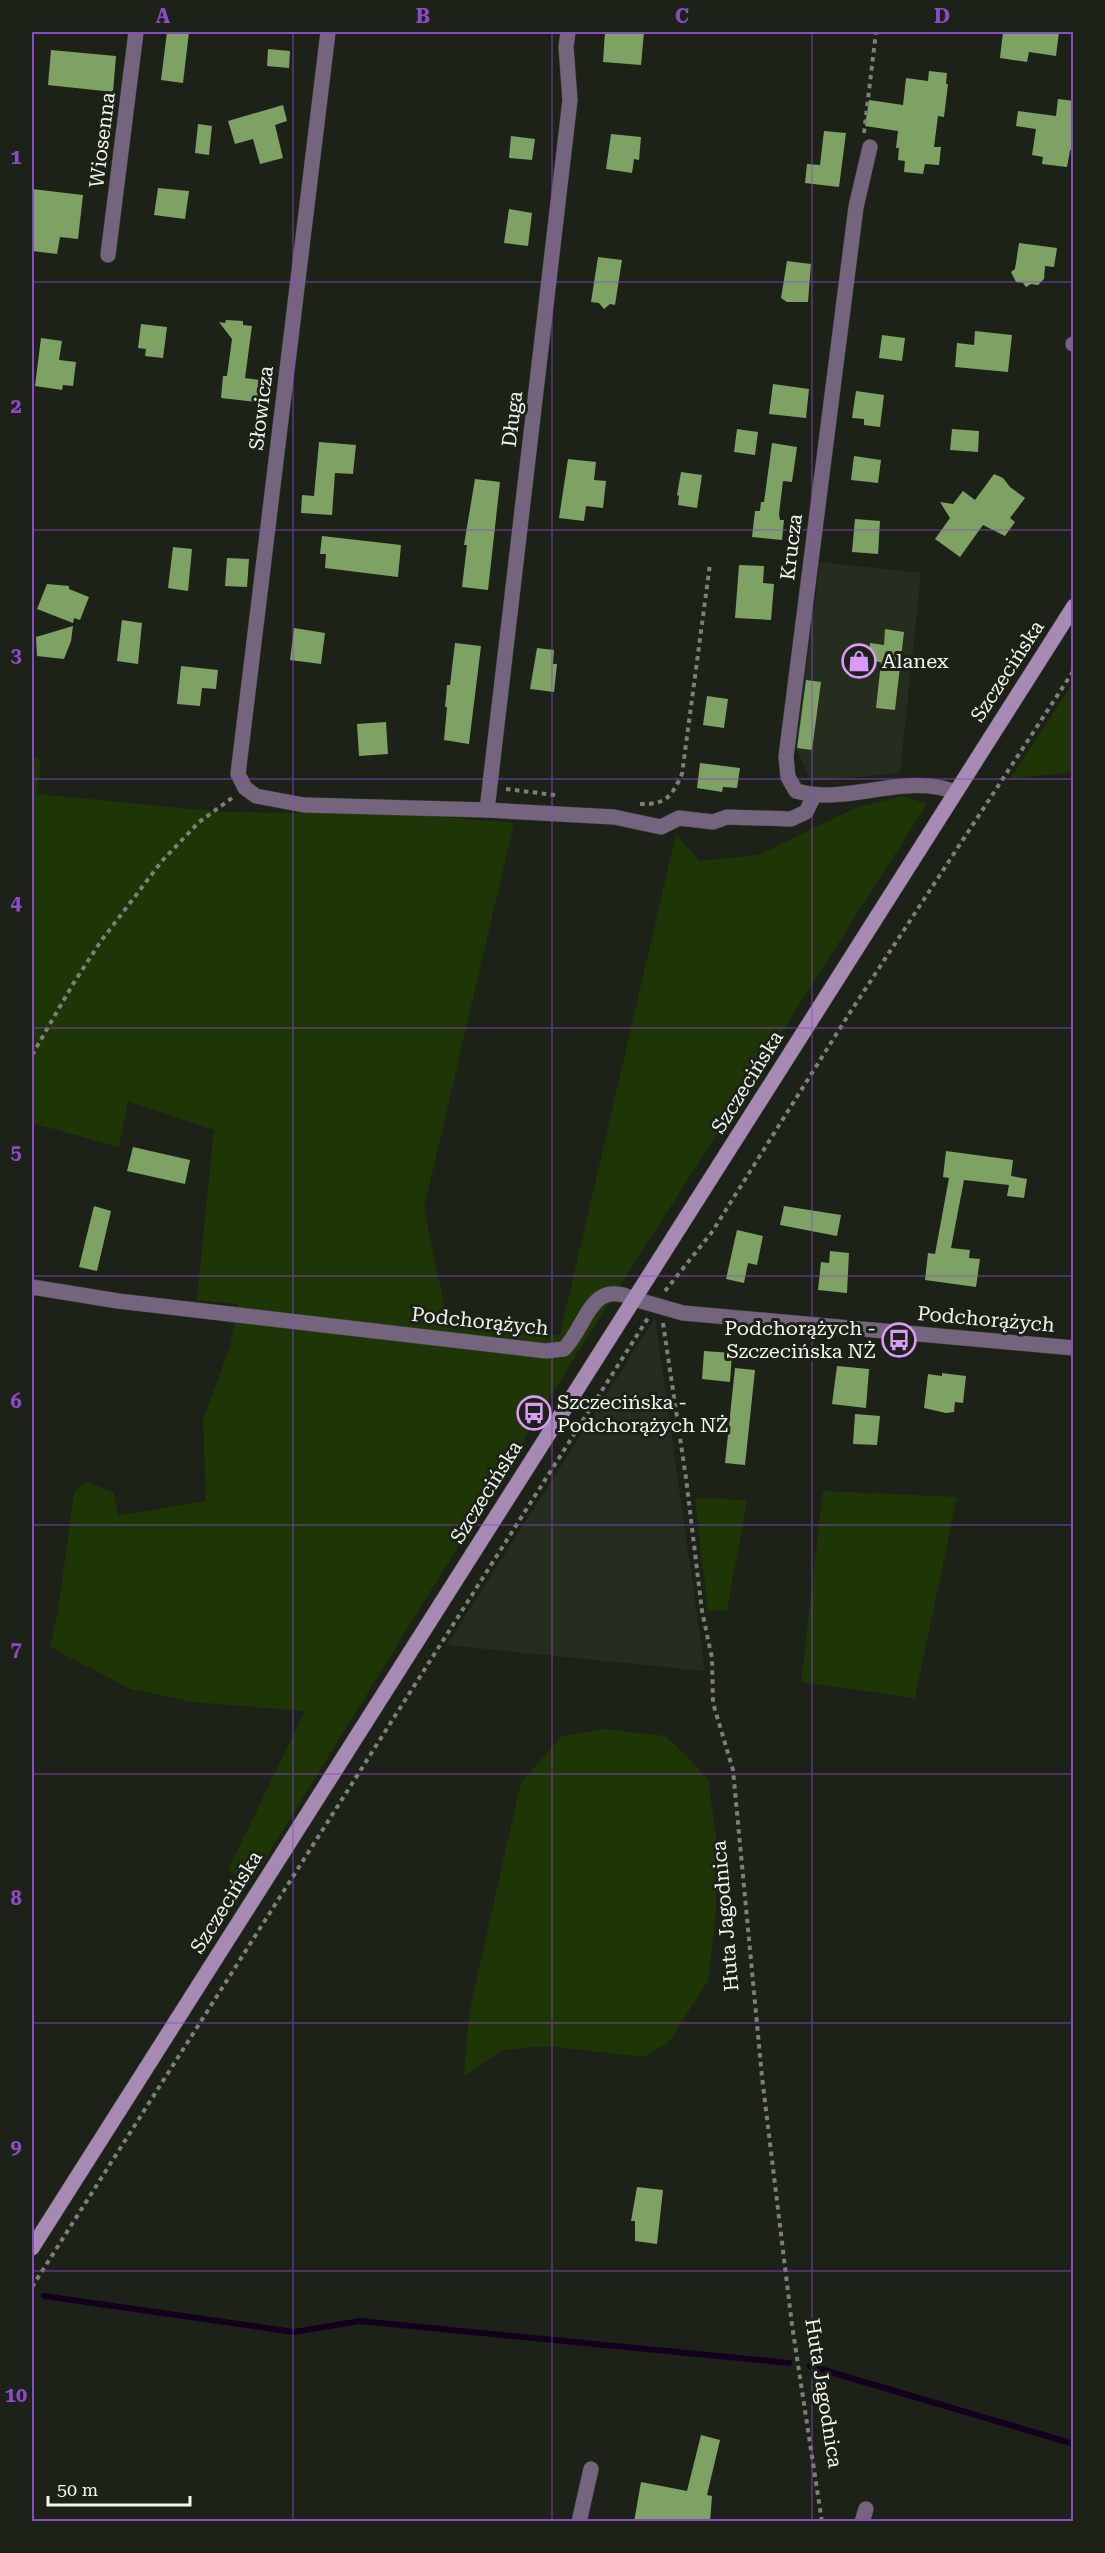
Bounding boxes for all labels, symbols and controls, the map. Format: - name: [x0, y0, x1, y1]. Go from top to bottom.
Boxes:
- text: A: [156, 4, 171, 28]
- text: B: [416, 4, 430, 28]
- text: C: [675, 4, 689, 28]
- text: D: [934, 4, 950, 28]
- street label: Wiosenna: [84, 91, 120, 189]
- text: 1: [10, 145, 22, 169]
- street label: Słowicza: [244, 364, 278, 452]
- street label: Długa: [497, 390, 527, 448]
- text: 2: [10, 394, 22, 418]
- street label: Krucza: [775, 512, 807, 582]
- street label: Szczecińska: [965, 616, 1049, 726]
- text: 3: [10, 643, 22, 667]
- shop icon: Alanex: [841, 643, 877, 679]
- place label: Alanex: [882, 649, 949, 673]
- text: 4: [10, 891, 22, 915]
- street label: Szczecińska: [706, 1026, 788, 1138]
- text: 5: [10, 1140, 22, 1164]
- street label: Podchorążych: [916, 1301, 1056, 1337]
- street label: Podchorążych: [410, 1302, 550, 1340]
- place label: Podchorążych - Szczecińska NŻ: [724, 1316, 876, 1363]
- bus stop icon: Podchorążych - Szczecińska NŻ: [881, 1322, 917, 1358]
- text: 6: [10, 1389, 22, 1413]
- place label: Szczecińska - Podchorążych NŻ: [557, 1390, 728, 1437]
- bus stop icon: Szczecińska - Podchorążych NŻ: [516, 1395, 552, 1431]
- street label: Szczecińska: [445, 1436, 527, 1548]
- text: 7: [10, 1637, 22, 1661]
- street label: Huta Jagodnica: [706, 1839, 744, 1992]
- street label: Szczecińska: [185, 1846, 267, 1958]
- text: 8: [10, 1886, 22, 1910]
- text: 9: [10, 2135, 22, 2159]
- street label: Huta Jagodnica: [800, 2316, 848, 2470]
- text: 10: [5, 2383, 27, 2407]
- scale bar: [48, 2469, 190, 2507]
- text: 50 m: [57, 2479, 98, 2500]

